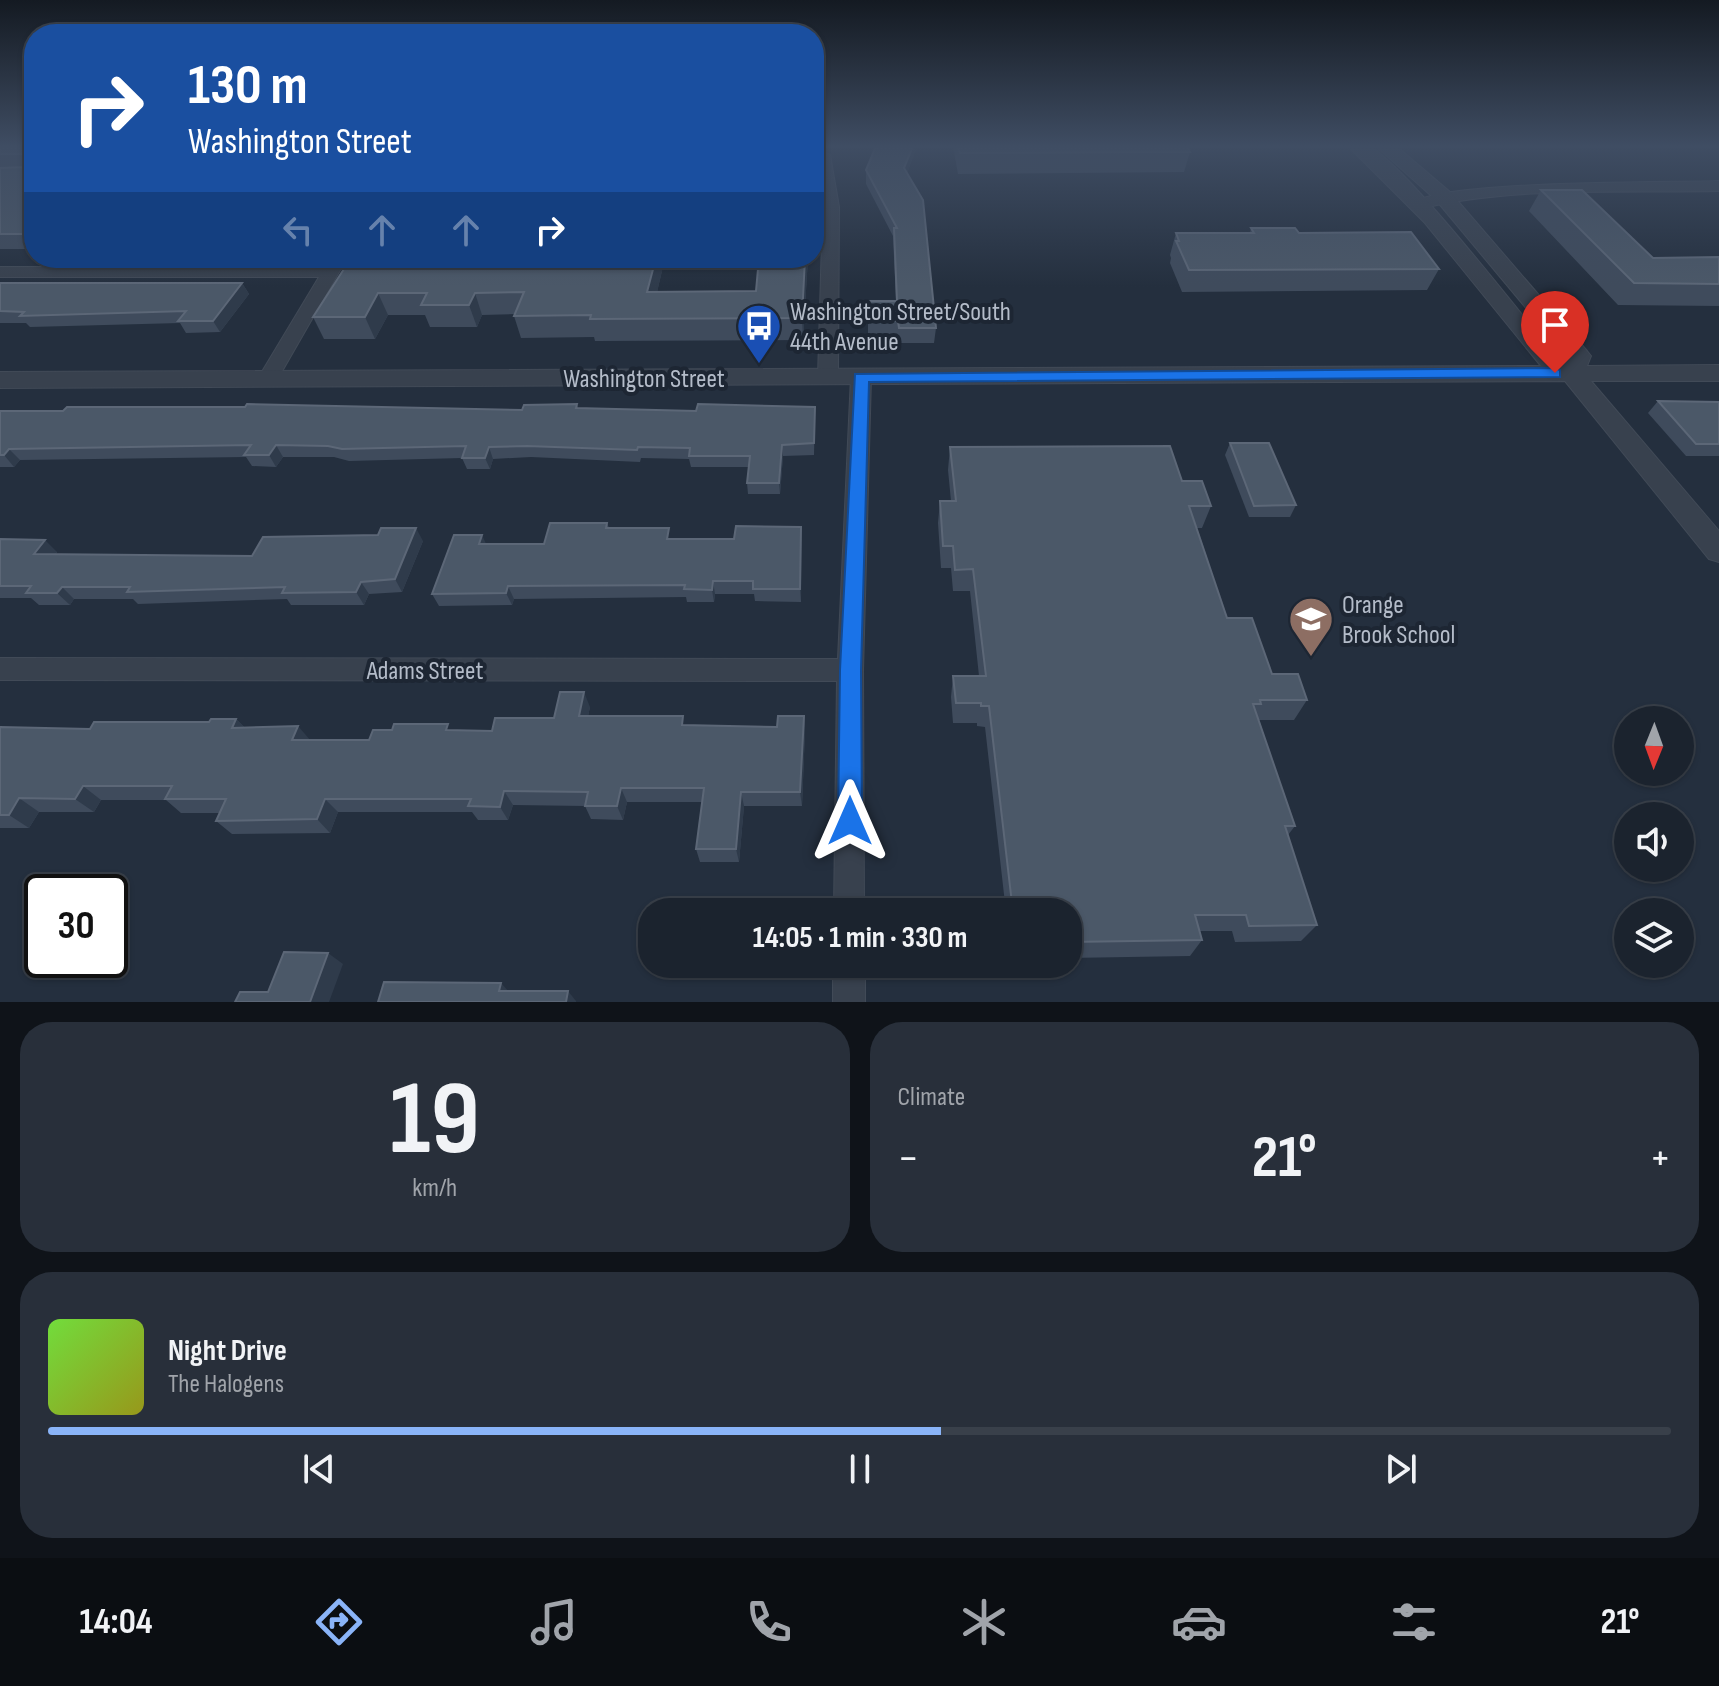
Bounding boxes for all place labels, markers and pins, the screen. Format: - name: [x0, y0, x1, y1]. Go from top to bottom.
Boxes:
- pin: [1521, 291, 1589, 373]
- place label: Washington Street/South 44th Avenue: [790, 297, 1011, 358]
- bus stop icon: Washington Street/South 44th Avenue: [735, 302, 783, 365]
- place label: Orange Brook School: [1342, 590, 1455, 651]
- school or university icon: Orange Brook School: [1287, 595, 1335, 658]

